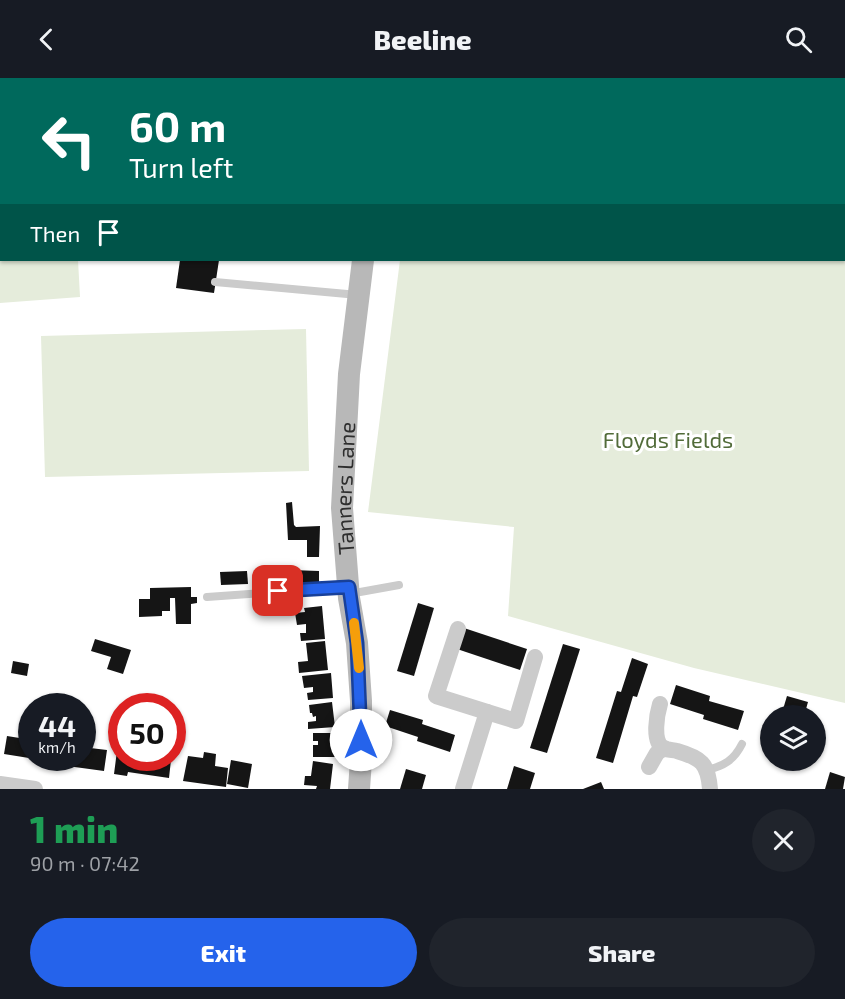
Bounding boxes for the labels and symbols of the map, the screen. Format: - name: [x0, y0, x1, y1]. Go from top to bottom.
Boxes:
- street label: Tanners Lane: [329, 421, 359, 556]
- park label: Floyds Fields: [603, 426, 733, 452]
- pin: [252, 565, 303, 616]
- speed limit sign: 50: [108, 693, 186, 771]
- position arrow: [329, 708, 393, 772]

